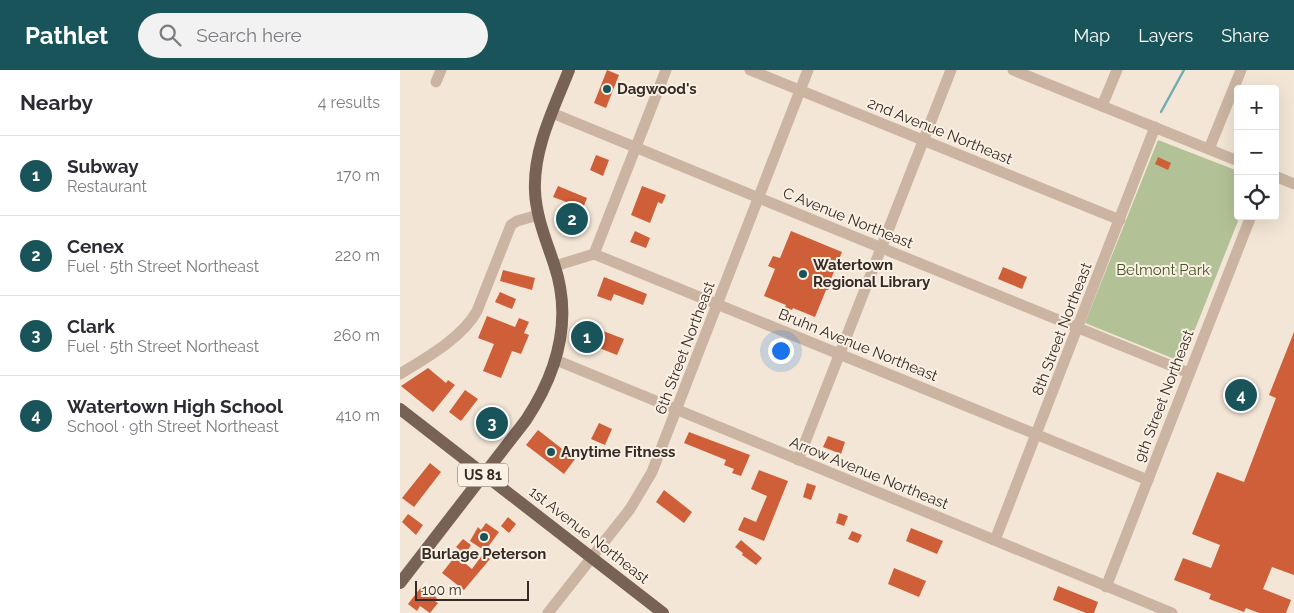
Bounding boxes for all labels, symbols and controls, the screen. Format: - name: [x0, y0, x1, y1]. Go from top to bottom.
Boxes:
- search box: [138, 13, 488, 58]
- text: Pathlet: [25, 21, 108, 50]
- icon: search: [156, 21, 184, 49]
- text: Search here: [196, 24, 302, 46]
- text: Map: [1074, 25, 1110, 46]
- text: Layers: [1138, 25, 1193, 46]
- text: Share: [1221, 25, 1269, 46]
- place label: Dagwood's: [617, 80, 697, 98]
- marker: Dagwood's: [601, 83, 613, 95]
- map controls: [1234, 85, 1279, 220]
- button: +: [1234, 85, 1279, 130]
- text: Nearby: [20, 90, 93, 115]
- text: 4 results: [318, 93, 380, 112]
- street label: 2nd Avenue Northeast: [865, 94, 1015, 168]
- button: −: [1234, 130, 1279, 175]
- text: Subway: [67, 155, 139, 177]
- text: 1: [32, 166, 40, 185]
- text: 170 m: [336, 166, 380, 185]
- button: locate: [1234, 175, 1279, 220]
- text: Restaurant: [67, 177, 147, 196]
- street label: C Avenue Northeast: [780, 184, 916, 252]
- pin: 2: [556, 200, 588, 238]
- text: Cenex: [67, 235, 124, 257]
- text: 2: [31, 246, 41, 265]
- text: 220 m: [335, 246, 380, 265]
- place label: Watertown Regional Library: [813, 256, 931, 291]
- text: Fuel · 5th Street Northeast: [67, 257, 259, 276]
- street label: 8th Street Northeast: [1028, 260, 1096, 398]
- park label: Belmont Park: [1116, 261, 1210, 279]
- marker: Watertown Regional Library: [797, 268, 809, 280]
- street label: 6th Street Northeast: [651, 279, 719, 417]
- street label: Bruhn Avenue Northeast: [776, 305, 940, 385]
- text: Clark: [67, 315, 115, 337]
- pin: 1: [571, 318, 603, 356]
- text: 3: [32, 326, 40, 345]
- text: 260 m: [333, 326, 380, 345]
- street label: 9th Street Northeast: [1130, 327, 1198, 465]
- text: Fuel · 5th Street Northeast: [67, 337, 259, 356]
- your location: [768, 338, 794, 364]
- pin: 4: [1225, 376, 1257, 414]
- text: Watertown High School: [67, 395, 283, 417]
- pin: 3: [476, 404, 508, 442]
- text: 4: [31, 406, 41, 425]
- text: 410 m: [336, 406, 380, 425]
- text: School · 9th Street Northeast: [67, 417, 279, 436]
- street label: Arrow Avenue Northeast: [787, 433, 951, 513]
- place label: Anytime Fitness: [561, 443, 675, 461]
- marker: Anytime Fitness: [545, 446, 557, 458]
- road number: US 81: [458, 464, 508, 486]
- street label: 1st Avenue Northeast: [525, 483, 653, 587]
- marker: Burlage Peterson: [478, 531, 490, 543]
- place label: Burlage Peterson: [422, 545, 546, 563]
- scale bar: [415, 578, 529, 601]
- text: 100 m: [422, 582, 462, 598]

